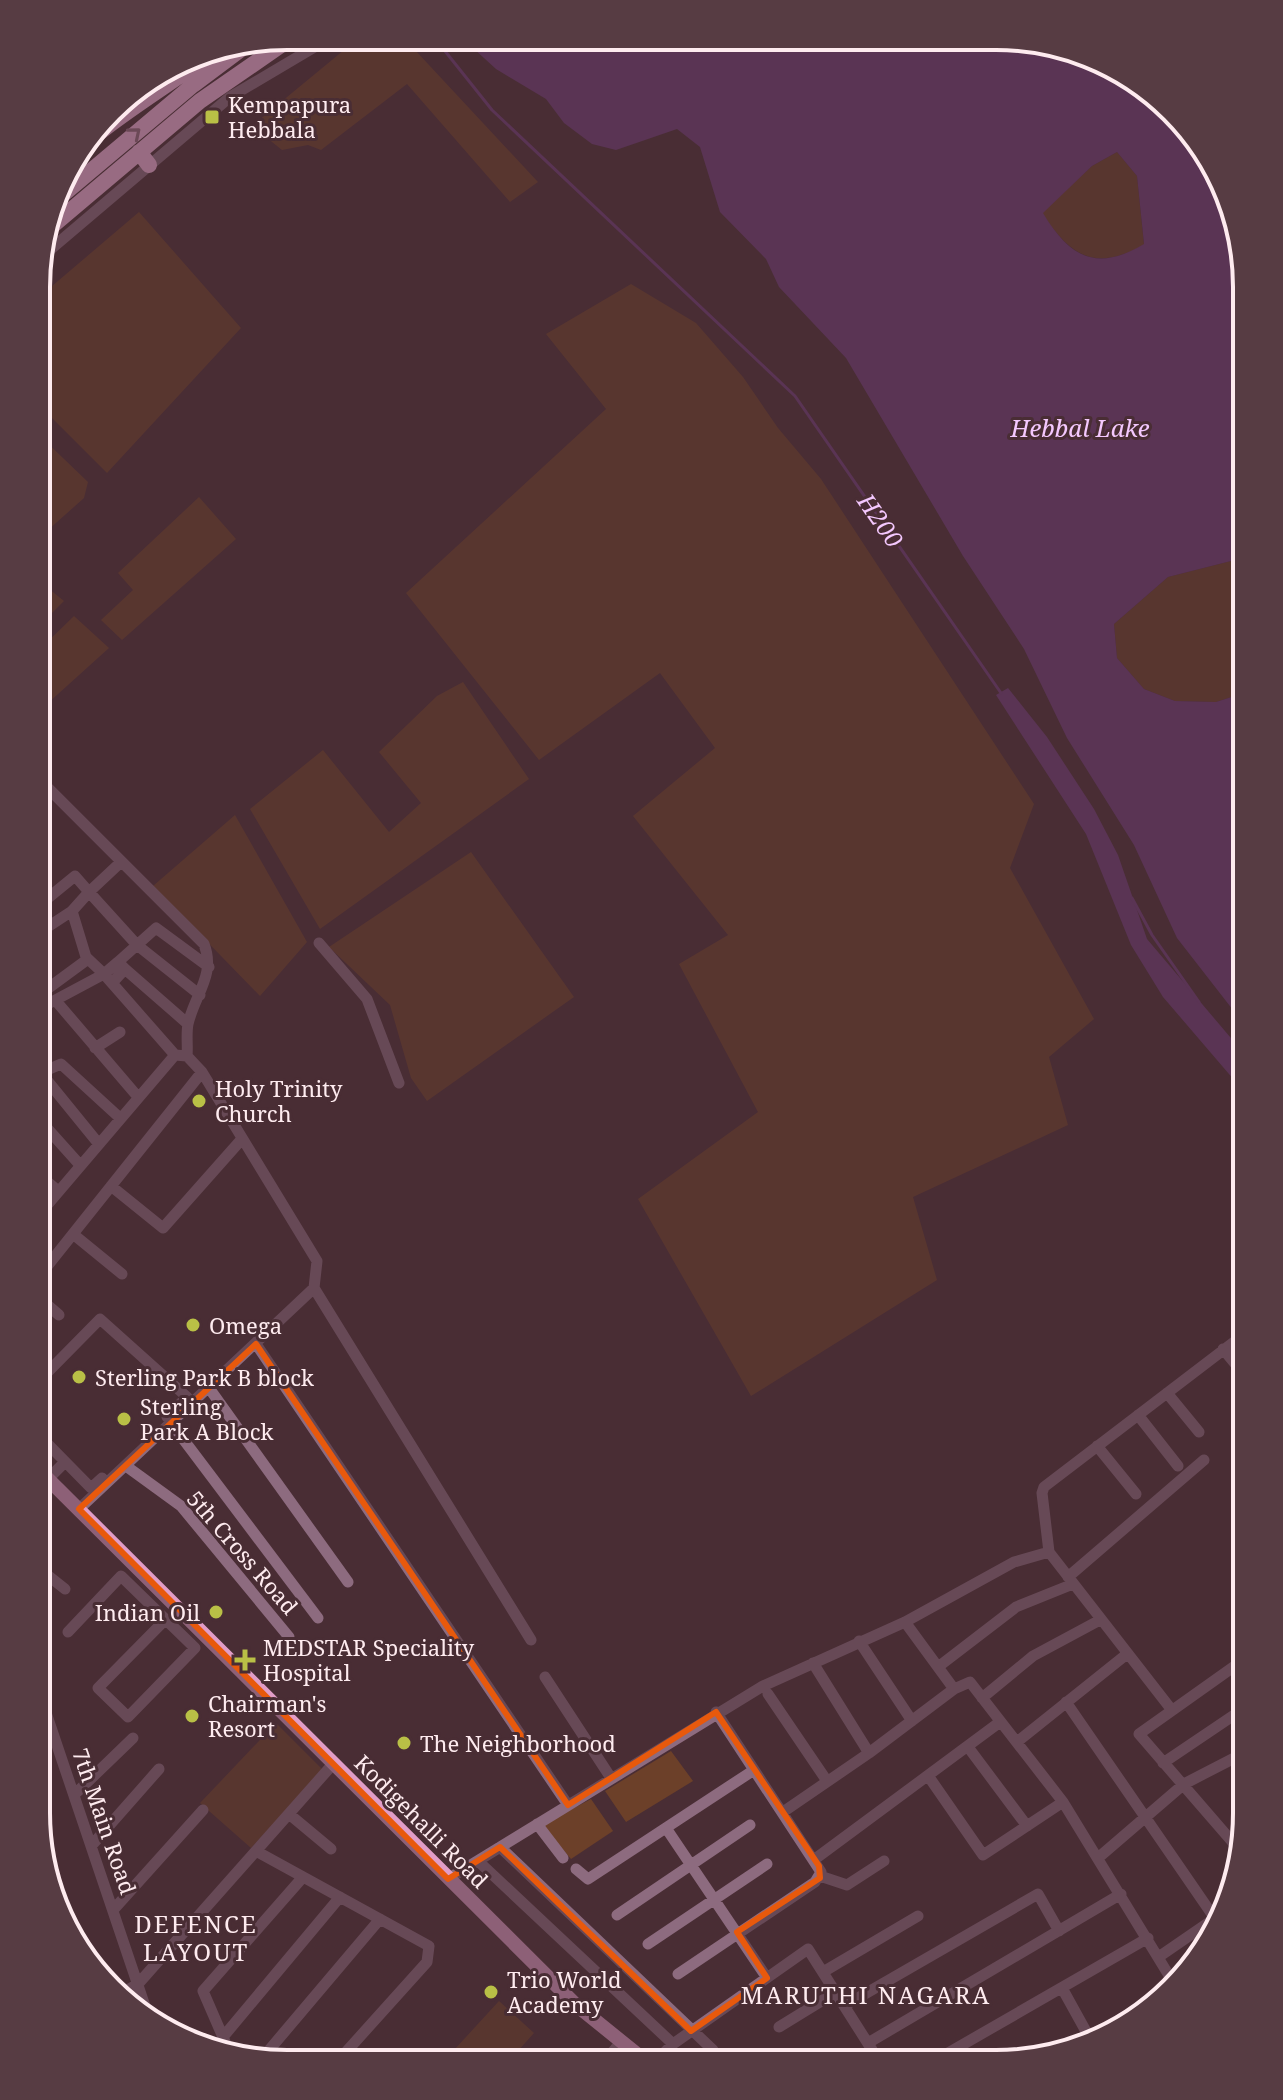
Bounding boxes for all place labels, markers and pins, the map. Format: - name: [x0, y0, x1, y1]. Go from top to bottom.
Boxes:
- place label: Kempapura Hebbala: [228, 89, 351, 144]
- marker: Kempapura Hebbala: [203, 108, 221, 126]
- place label: Holy Trinity Church: [215, 1073, 343, 1128]
- marker: Holy Trinity Church: [190, 1092, 208, 1110]
- place label: Omega: [209, 1310, 282, 1340]
- marker: Omega: [184, 1316, 202, 1334]
- place label: Sterling Park B block: [95, 1362, 314, 1392]
- marker: Sterling Park B block: [70, 1368, 88, 1386]
- place label: Sterling Park A Block: [140, 1391, 274, 1446]
- marker: Sterling Park A Block: [115, 1410, 133, 1428]
- place label: Indian Oil: [95, 1597, 200, 1627]
- marker: Indian Oil: [207, 1603, 225, 1621]
- place label: MEDSTAR Speciality Hospital: [263, 1632, 475, 1687]
- marker: MEDSTAR Speciality Hospital: [234, 1649, 256, 1671]
- place label: Chairman's Resort: [208, 1688, 327, 1743]
- marker: Chairman's Resort: [183, 1707, 201, 1725]
- place label: The Neighborhood: [420, 1728, 616, 1758]
- marker: The Neighborhood: [395, 1734, 413, 1752]
- place label: Trio World Academy: [507, 1964, 622, 2019]
- marker: Trio World Academy: [482, 1983, 500, 2001]

